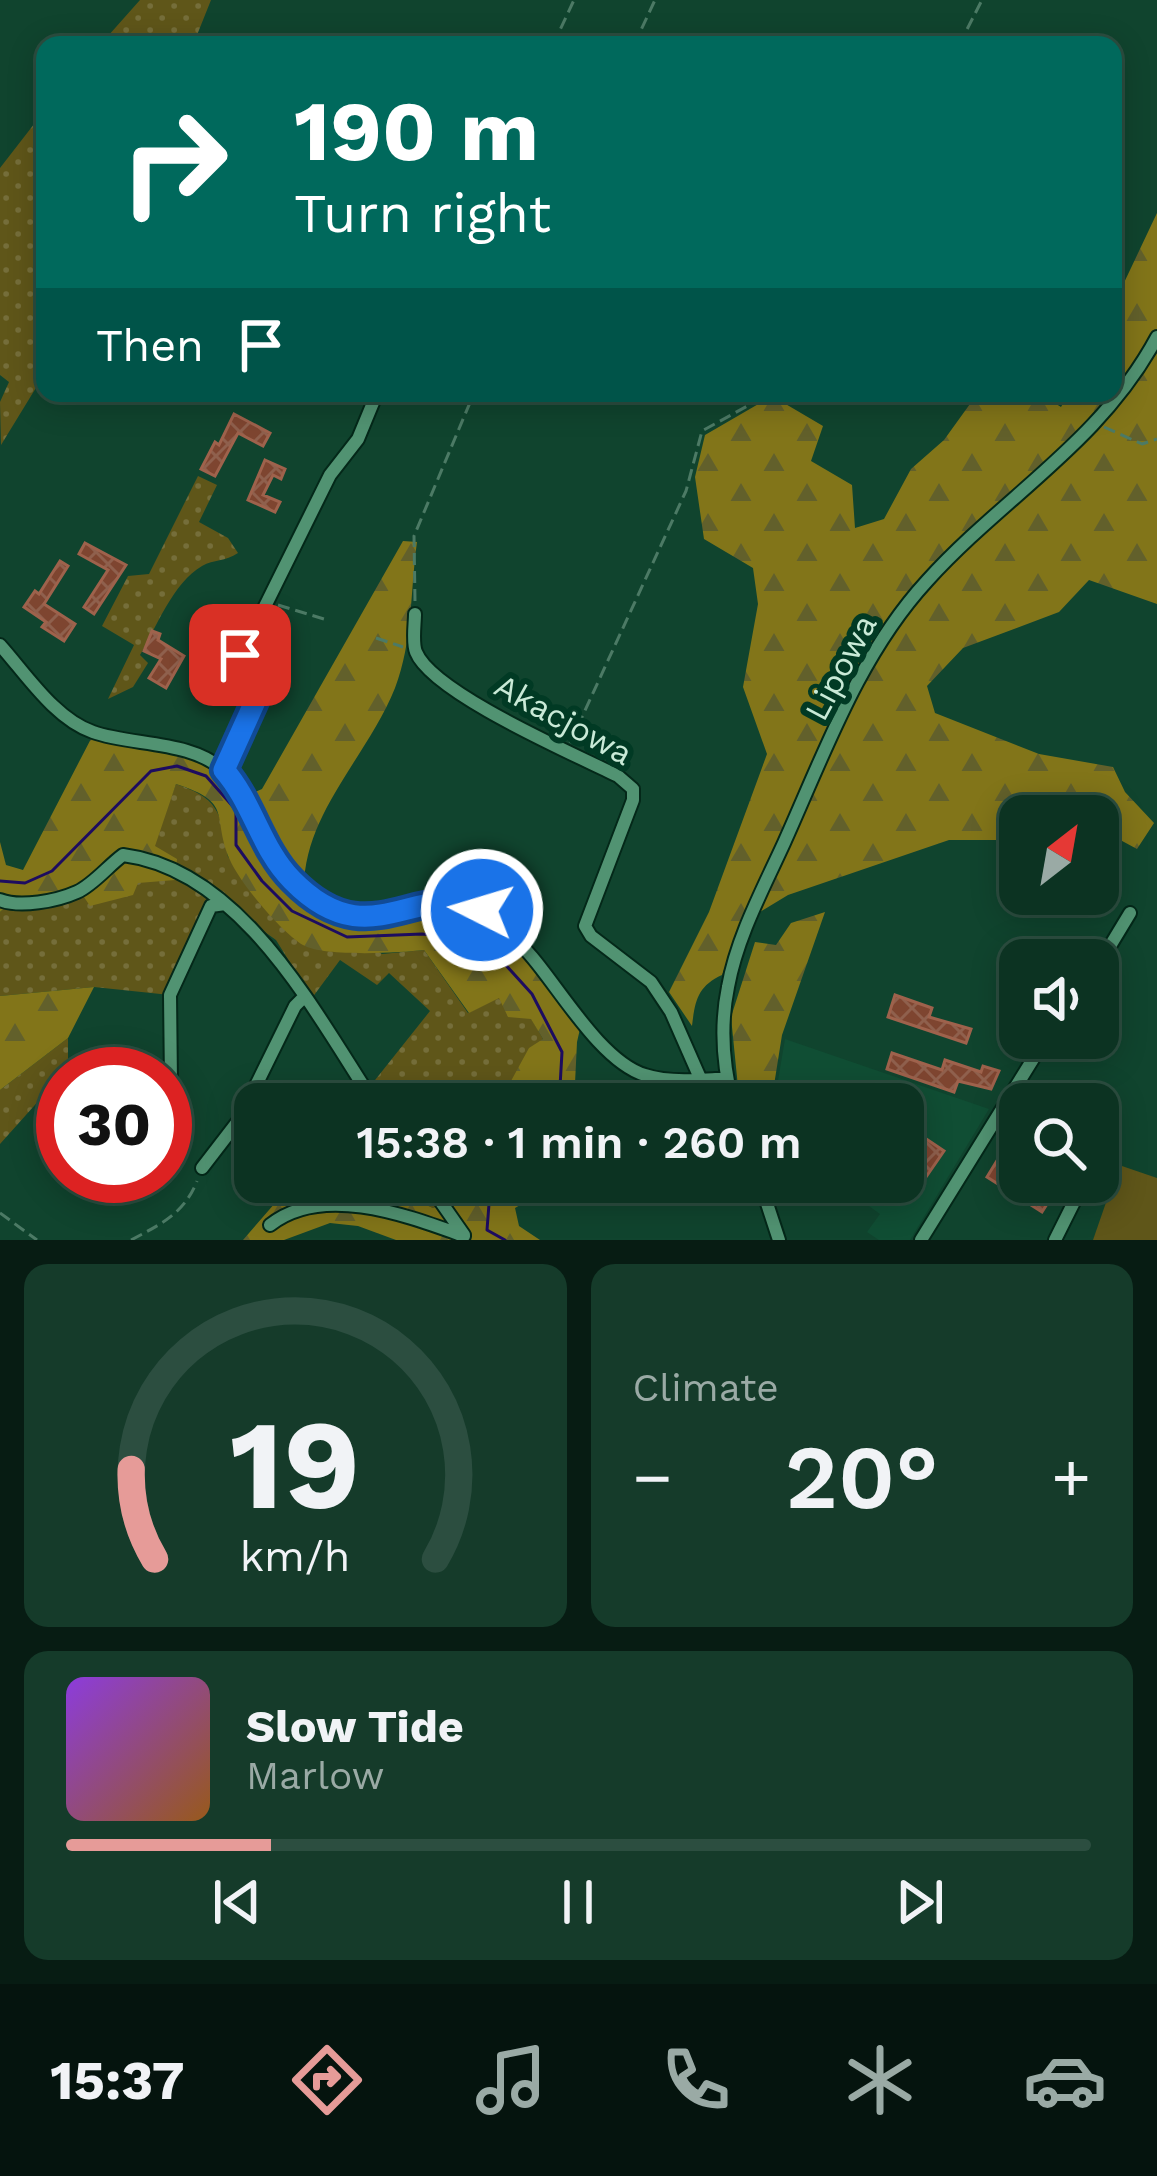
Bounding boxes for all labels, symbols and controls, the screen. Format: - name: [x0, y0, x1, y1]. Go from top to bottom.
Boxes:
- text: 190 m: [294, 82, 539, 180]
- icon: right: [96, 84, 252, 240]
- text: Turn right: [294, 182, 551, 245]
- icon: arrive: [228, 312, 294, 378]
- text: Then: [96, 319, 204, 372]
- pin: [189, 604, 291, 706]
- street label: Lipowa: [796, 608, 885, 727]
- icon: arrive: [207, 622, 273, 688]
- street label: Akacjowa: [488, 666, 639, 773]
- north arrow: [999, 795, 1119, 915]
- map controls: [999, 795, 1119, 1203]
- position arrow: [419, 847, 545, 973]
- button: sound: [999, 939, 1119, 1059]
- speed limit sign: 30: [36, 1047, 192, 1203]
- button: search: [999, 1083, 1119, 1203]
- text: 15:38 · 1 min · 260 m: [356, 1116, 802, 1169]
- text: Climate: [633, 1365, 779, 1410]
- text: 19: [230, 1392, 361, 1538]
- text: 20°: [785, 1424, 939, 1530]
- text: −: [633, 1439, 672, 1516]
- text: +: [1051, 1439, 1091, 1516]
- text: km/h: [240, 1530, 350, 1580]
- text: Slow Tide: [246, 1700, 464, 1753]
- text: Marlow: [246, 1753, 384, 1798]
- icon: previous: [204, 1869, 270, 1935]
- icon: pause: [545, 1869, 611, 1935]
- icon: next: [887, 1869, 953, 1935]
- icon: directions: [285, 2038, 369, 2122]
- icon: music: [469, 2038, 553, 2122]
- icon: phone: [654, 2038, 738, 2122]
- icon: climate: [838, 2038, 922, 2122]
- icon: car: [1023, 2038, 1107, 2122]
- text: 15:37: [50, 2049, 185, 2112]

